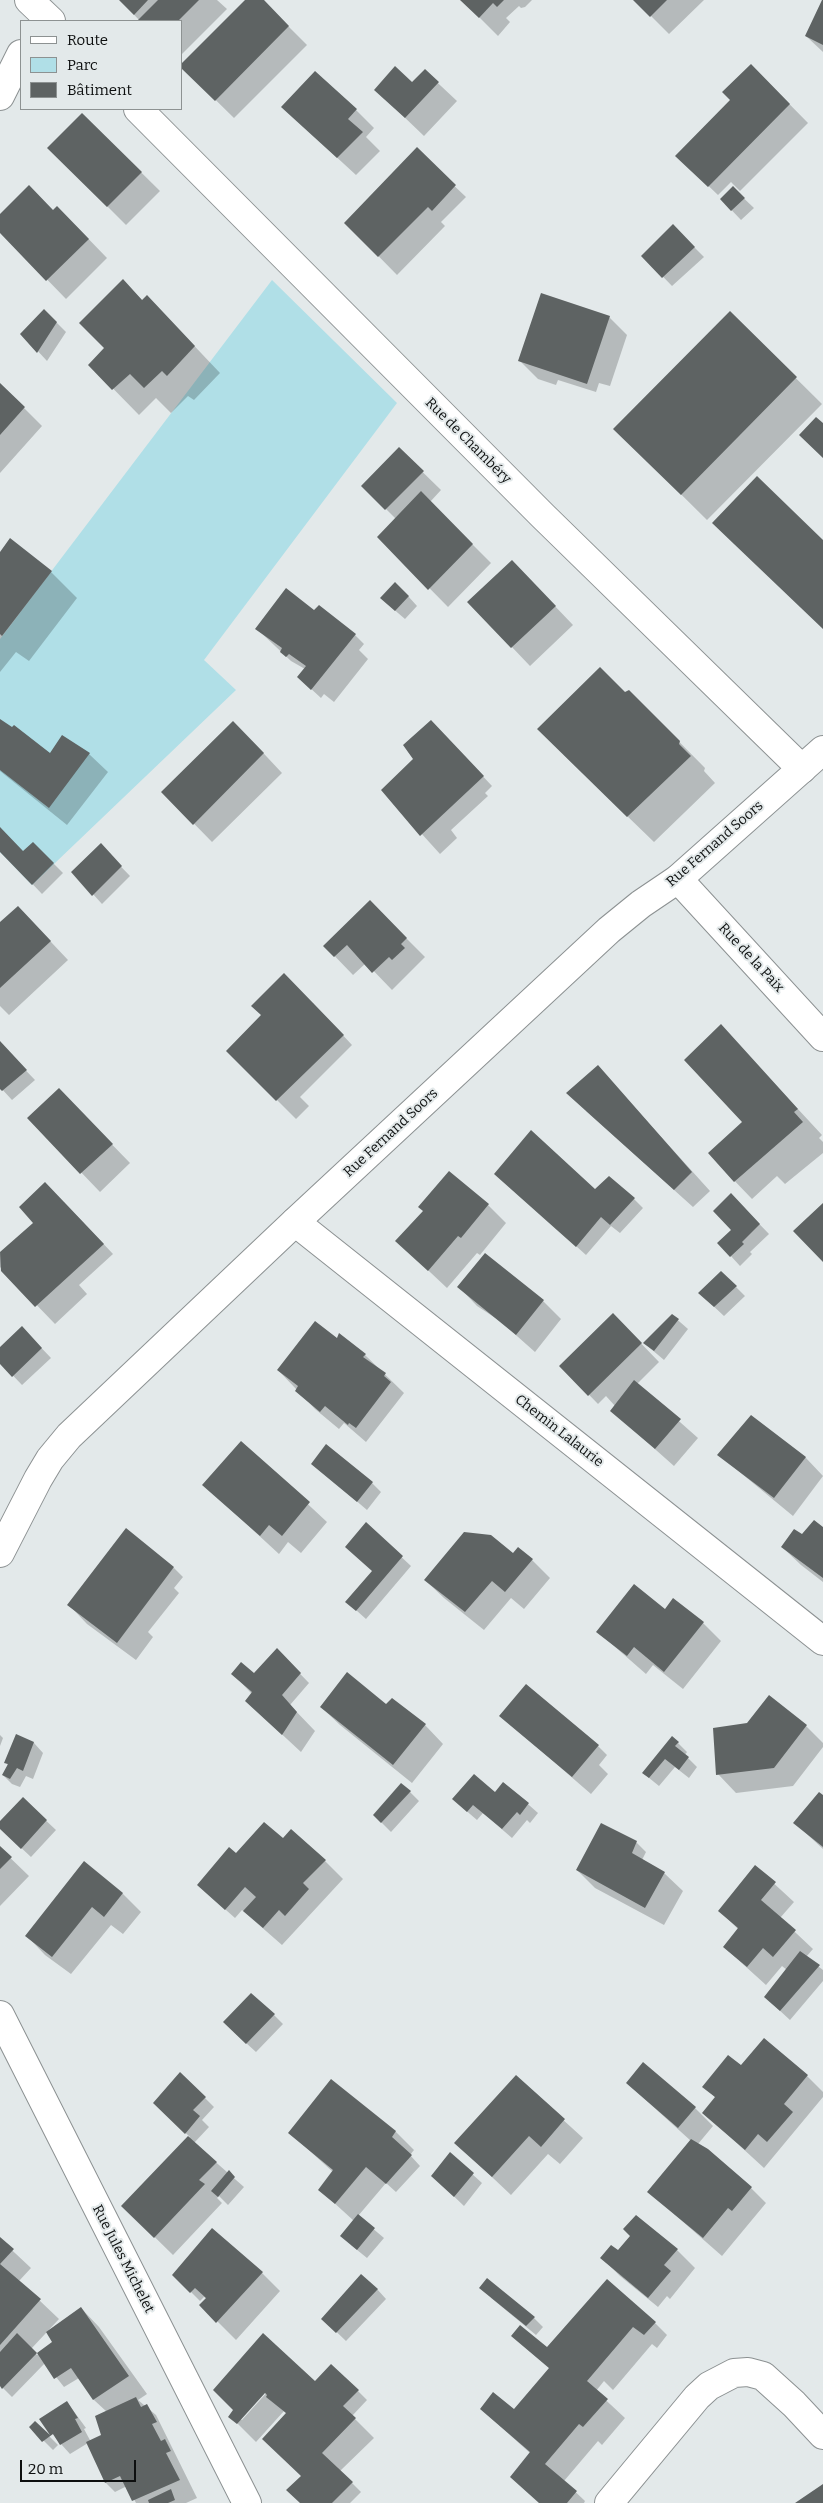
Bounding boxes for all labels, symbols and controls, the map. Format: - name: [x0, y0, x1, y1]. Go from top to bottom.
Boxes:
- legend: [20, 20, 182, 110]
- text: Route: [67, 31, 108, 49]
- text: Parc: [67, 56, 98, 74]
- text: Bâtiment: [67, 81, 132, 99]
- street label: Rue de Chambéry: [421, 394, 515, 488]
- street label: Rue Fernand Soors: [663, 797, 767, 891]
- street label: Rue de la Paix: [715, 920, 787, 996]
- street label: Rue Fernand Soors: [340, 1085, 442, 1181]
- street label: Chemin Lalaurie: [512, 1391, 606, 1471]
- street label: Rue Jules Michelet: [88, 2202, 158, 2316]
- scale bar: [22, 2450, 139, 2482]
- text: 20 m: [28, 2460, 63, 2478]

